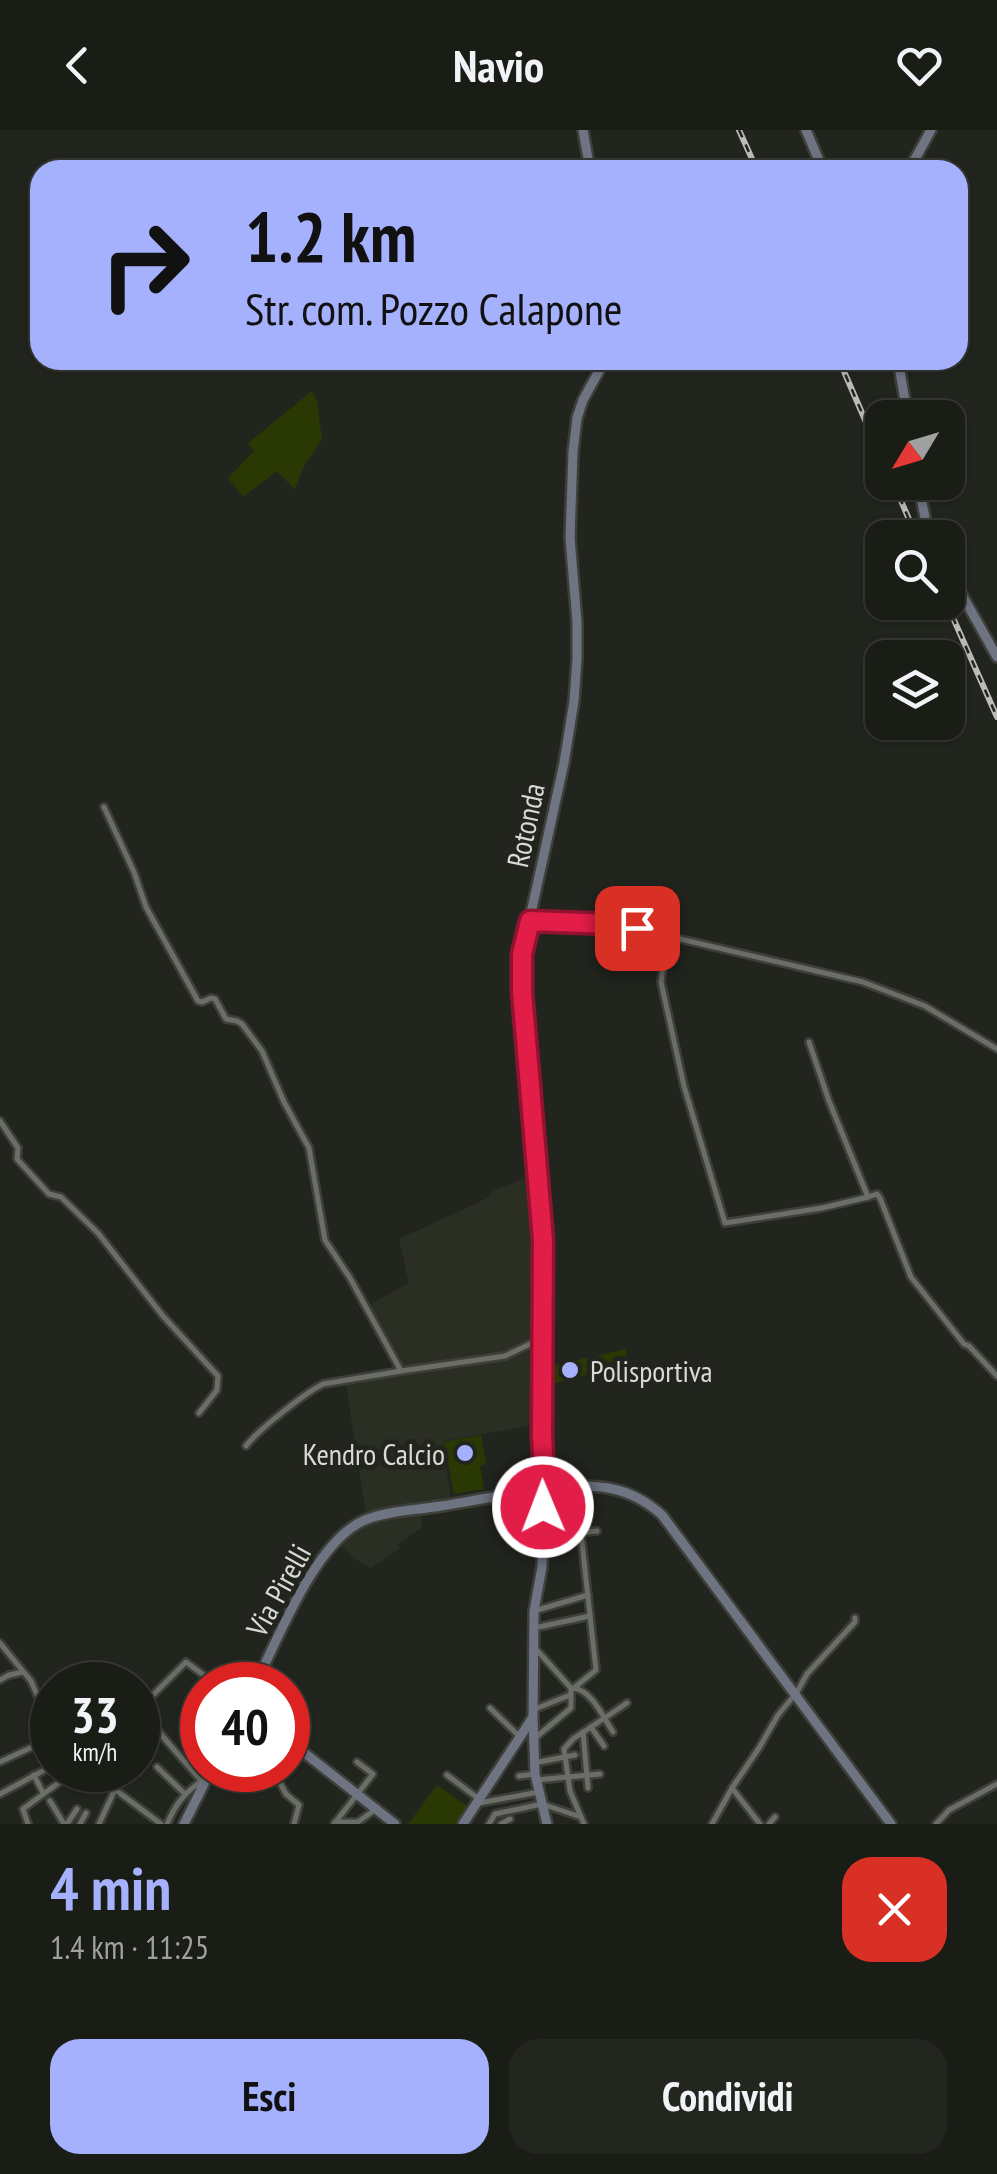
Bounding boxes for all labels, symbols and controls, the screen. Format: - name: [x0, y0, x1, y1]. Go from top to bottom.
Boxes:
- text: Navio: [453, 36, 544, 94]
- icon: back: [50, 38, 105, 93]
- icon: heart: [892, 38, 947, 93]
- text: 1.2 km: [245, 191, 416, 281]
- icon: right: [80, 200, 210, 330]
- text: Str. com. Pozzo Calapone: [245, 279, 622, 337]
- north arrow: [865, 400, 965, 500]
- map controls: [865, 400, 965, 740]
- button: search: [865, 520, 965, 620]
- button: layers: [865, 640, 965, 740]
- street label: Rotonda: [497, 779, 553, 871]
- pin: [595, 886, 680, 971]
- icon: arrive: [610, 901, 665, 956]
- place label: Polisportiva: [590, 1351, 713, 1390]
- marker: Polisportiva: [559, 1359, 581, 1381]
- place label: Kendro Calcio: [303, 1434, 445, 1473]
- marker: Kendro Calcio: [454, 1442, 476, 1464]
- position arrow: [491, 1455, 595, 1559]
- street label: Via Pirelli: [236, 1537, 319, 1644]
- speed limit sign: 40: [180, 1662, 310, 1792]
- text: 33: [71, 1682, 119, 1747]
- text: km/h: [73, 1736, 117, 1768]
- text: 4 min: [50, 1849, 171, 1927]
- button: close: [842, 1857, 947, 1962]
- text: 1.4 km · 11:25: [50, 1926, 209, 1968]
- button: Esci: [50, 2039, 489, 2154]
- button: Condividi: [509, 2039, 947, 2154]

